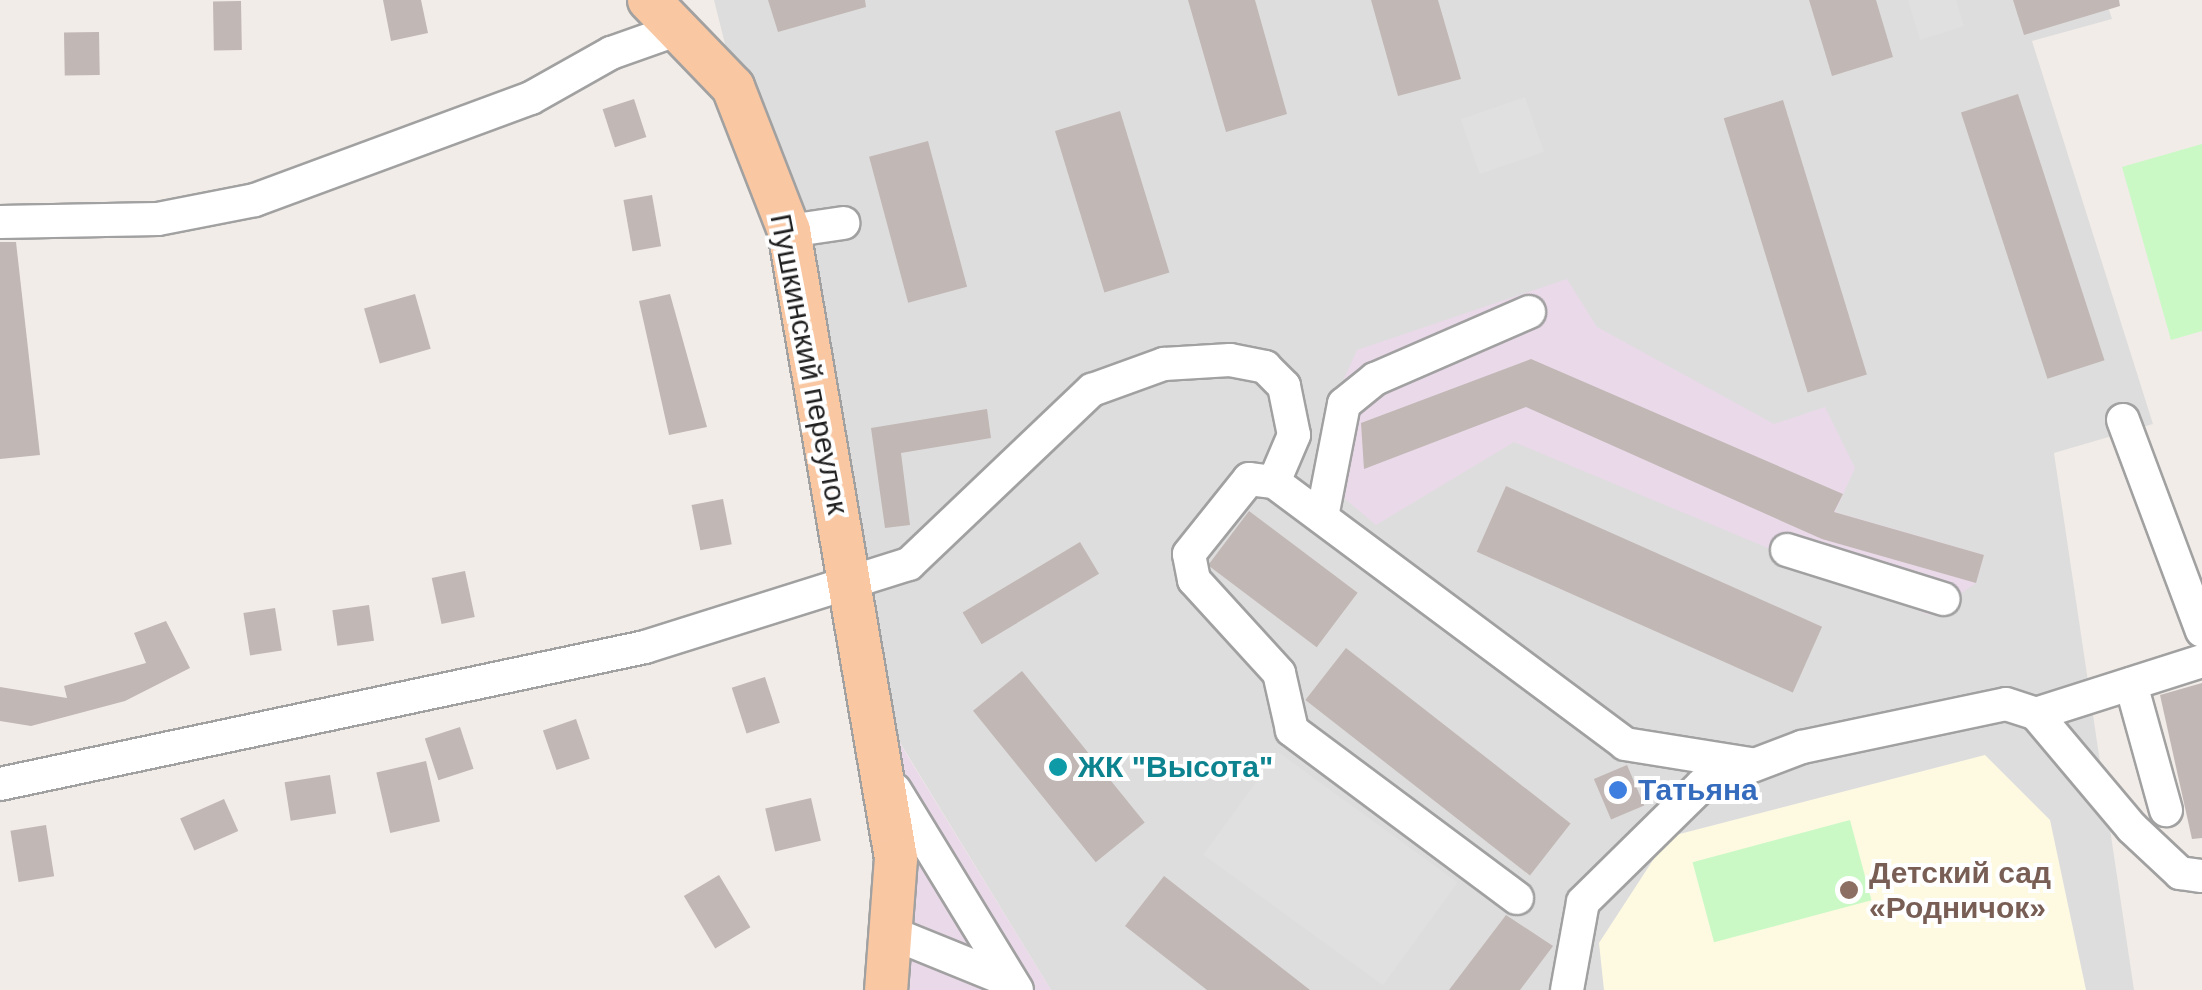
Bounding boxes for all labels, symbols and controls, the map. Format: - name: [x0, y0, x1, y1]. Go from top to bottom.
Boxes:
- street label: Пушкинский переулок: [762, 211, 856, 517]
- place label: ЖК "Высота": [1078, 749, 1273, 785]
- marker: ЖК "Высота": [1047, 756, 1069, 778]
- place label: Татьяна: [1638, 772, 1758, 808]
- marker: Татьяна: [1607, 779, 1629, 801]
- place label: Детский сад «Родничок»: [1869, 855, 2051, 926]
- marker: Детский сад «Родничок»: [1838, 879, 1860, 901]

